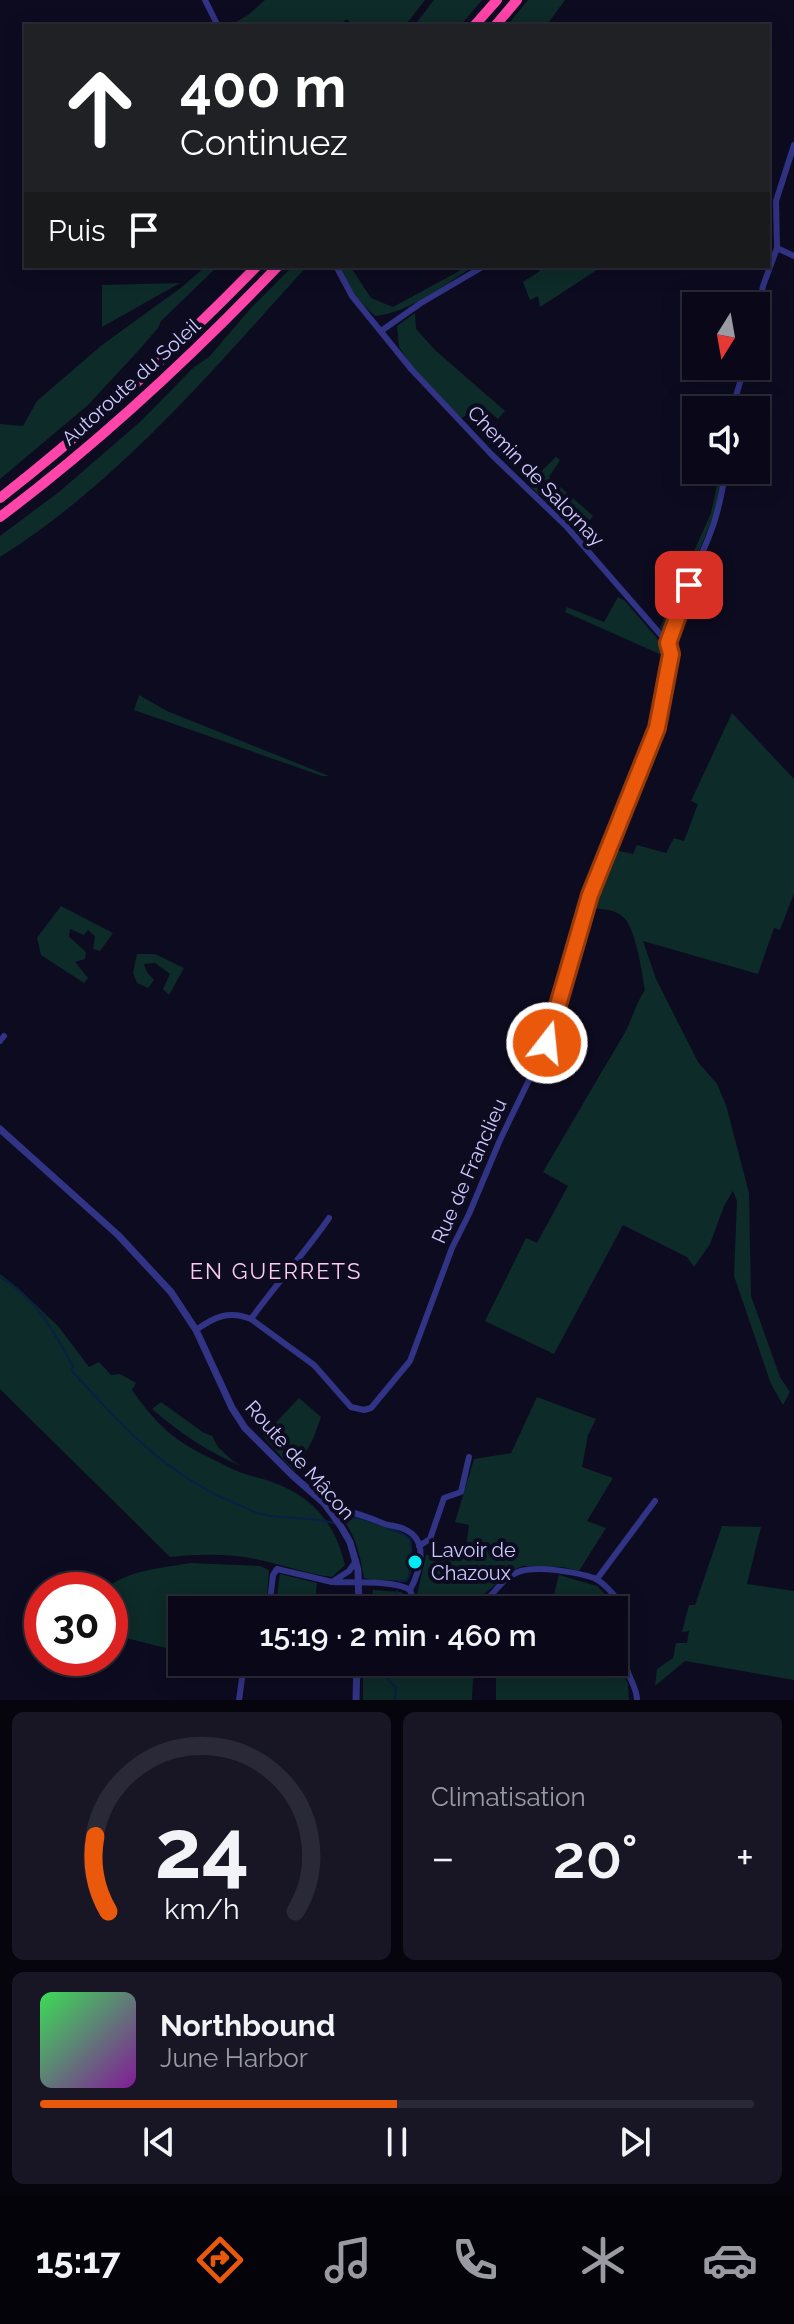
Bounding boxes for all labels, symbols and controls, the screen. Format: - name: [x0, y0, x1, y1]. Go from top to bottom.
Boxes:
- text: 400 m: [180, 54, 346, 120]
- icon: ahead: [48, 56, 152, 160]
- text: Continuez: [180, 121, 348, 163]
- icon: arrive: [122, 208, 166, 252]
- text: Puis: [48, 213, 106, 248]
- north arrow: [682, 292, 770, 380]
- map controls: [682, 292, 770, 484]
- street label: Autoroute du Soleil: [57, 313, 206, 450]
- button: sound: [682, 396, 770, 484]
- street label: Chemin de Salornay: [463, 401, 609, 551]
- pin: [655, 551, 723, 619]
- icon: arrive: [667, 563, 711, 607]
- position arrow: [505, 1001, 589, 1085]
- street label: Rue de Franclieu: [426, 1095, 512, 1247]
- district label: EN GUERRETS: [190, 1258, 362, 1284]
- street label: Route de Mâcon: [240, 1396, 360, 1524]
- place label: Lavoir de Chazoux: [431, 1538, 516, 1585]
- marker: Lavoir de Chazoux: [406, 1553, 424, 1571]
- speed limit sign: 30: [24, 1572, 128, 1676]
- text: 15:19 · 2 min · 460 m: [259, 1618, 537, 1653]
- text: Climatisation: [431, 1782, 586, 1812]
- text: 24: [154, 1800, 249, 1897]
- text: 20°: [553, 1822, 638, 1892]
- text: −: [431, 1832, 455, 1883]
- text: +: [736, 1832, 754, 1883]
- text: km/h: [164, 1892, 239, 1926]
- text: Northbound: [160, 2008, 335, 2043]
- text: June Harbor: [160, 2043, 308, 2073]
- icon: previous: [137, 2120, 181, 2164]
- icon: pause: [375, 2120, 419, 2164]
- icon: next: [613, 2120, 657, 2164]
- icon: directions: [192, 2232, 248, 2288]
- icon: music: [320, 2232, 376, 2288]
- icon: phone: [447, 2232, 503, 2288]
- icon: climate: [575, 2232, 631, 2288]
- icon: car: [702, 2232, 758, 2288]
- text: 15:17: [36, 2239, 120, 2281]

